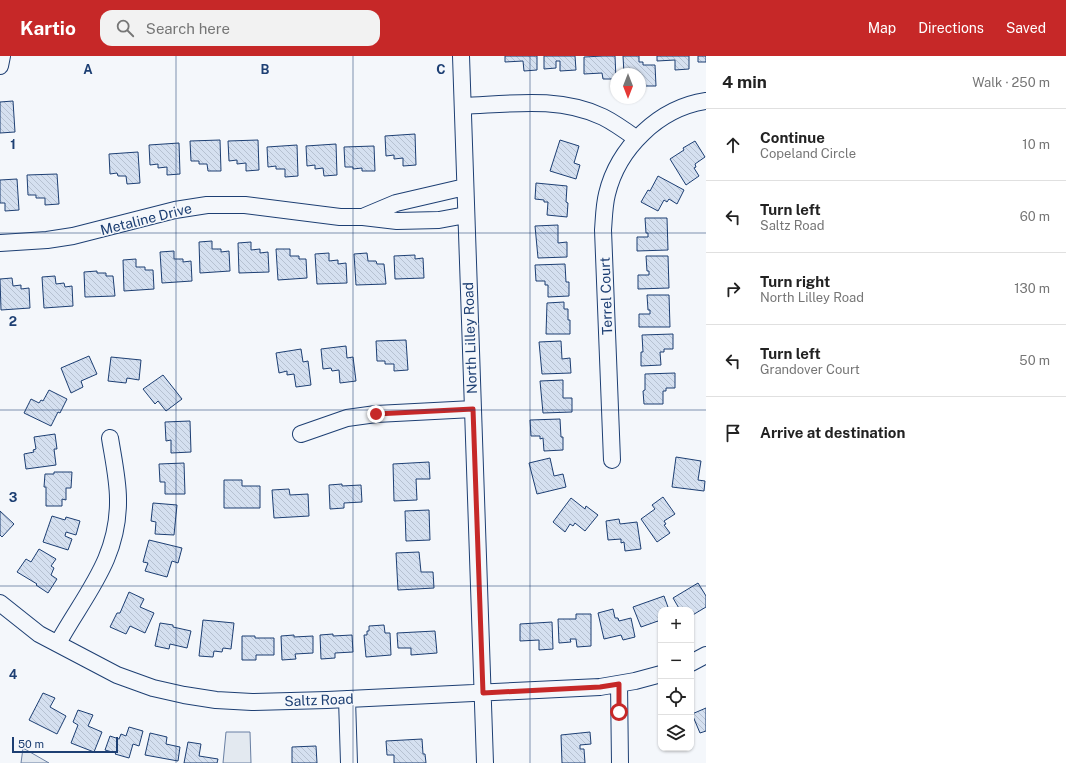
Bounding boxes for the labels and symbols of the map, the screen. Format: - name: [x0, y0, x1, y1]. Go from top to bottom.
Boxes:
- text: A: [83, 62, 93, 77]
- text: B: [261, 62, 270, 77]
- text: C: [436, 62, 446, 77]
- north arrow: [610, 68, 646, 104]
- text: 1: [10, 137, 16, 152]
- street label: Metaline Drive: [99, 200, 193, 238]
- street label: Terrel Court: [597, 257, 615, 335]
- street label: North Lilley Road: [460, 282, 480, 394]
- text: 2: [9, 314, 17, 329]
- route end: [367, 405, 385, 423]
- text: 3: [9, 490, 18, 505]
- text: 4: [9, 667, 18, 682]
- street label: Saltz Road: [284, 691, 354, 709]
- route start: [610, 703, 628, 721]
- scale bar: [12, 735, 118, 754]

